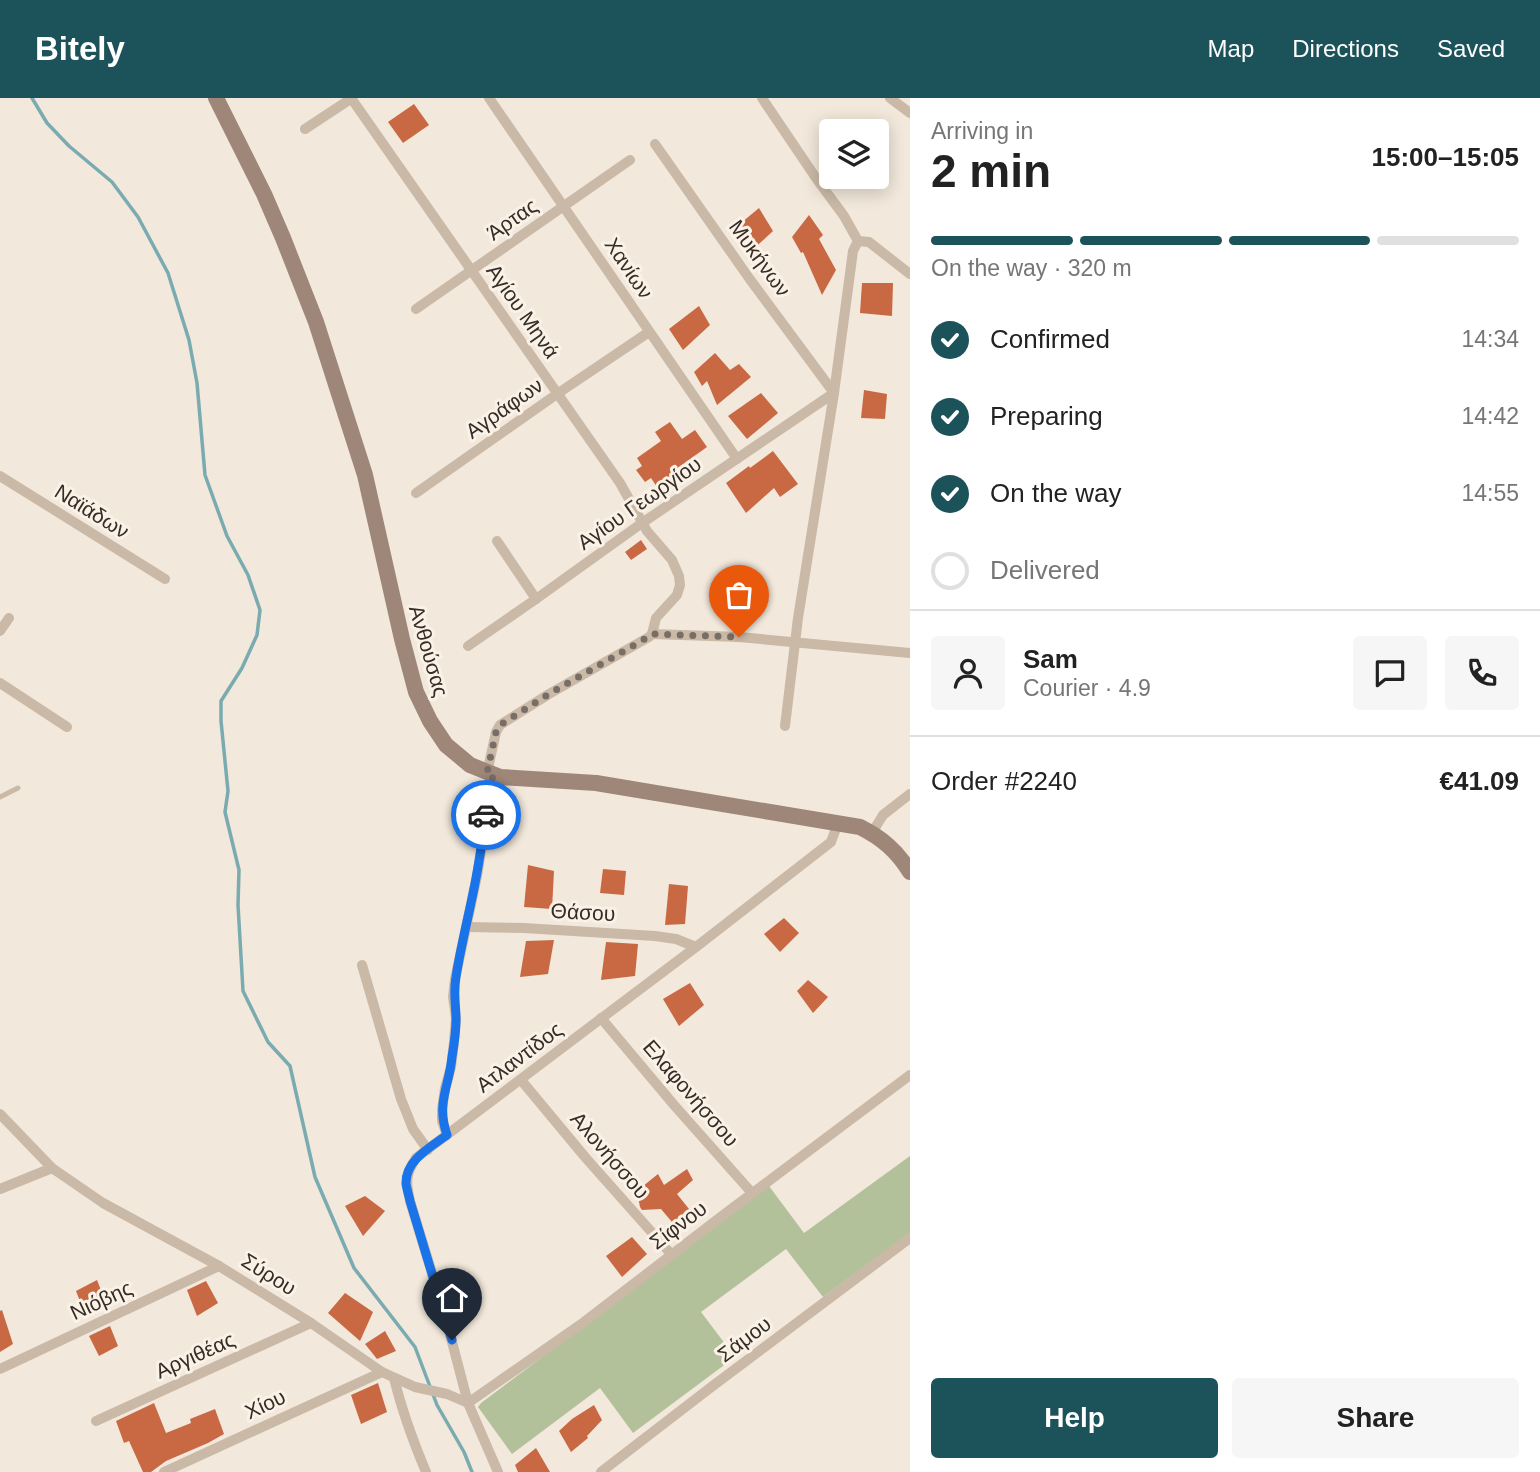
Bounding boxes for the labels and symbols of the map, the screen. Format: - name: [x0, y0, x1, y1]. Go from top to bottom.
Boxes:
- street label: Άρτας: [482, 194, 542, 244]
- street label: Μυκήνων: [725, 215, 795, 301]
- street label: Χανίων: [600, 233, 658, 303]
- street label: Αγίου Μηνά: [482, 260, 564, 362]
- street label: Αγράφων: [461, 373, 547, 443]
- street label: Αγίου Γεωργίου: [573, 452, 705, 554]
- street label: Ναϊάδων: [51, 479, 133, 543]
- pin: [709, 565, 769, 637]
- street label: Ανθούσας: [405, 603, 453, 699]
- courier: [451, 780, 521, 850]
- street label: Θάσου: [550, 899, 616, 925]
- street label: Ατλαντίδος: [472, 1017, 566, 1097]
- street label: Ελαφονήσσου: [639, 1035, 743, 1151]
- street label: Αλονήσσου: [566, 1107, 654, 1203]
- street label: Σίφνου: [645, 1196, 711, 1254]
- street label: Σύρου: [238, 1248, 300, 1300]
- pin: [422, 1268, 482, 1340]
- street label: Νιόβης: [67, 1276, 135, 1324]
- street label: Σάμου: [713, 1312, 775, 1366]
- street label: Αργιθέας: [152, 1327, 238, 1383]
- street label: Χίου: [241, 1385, 289, 1423]

